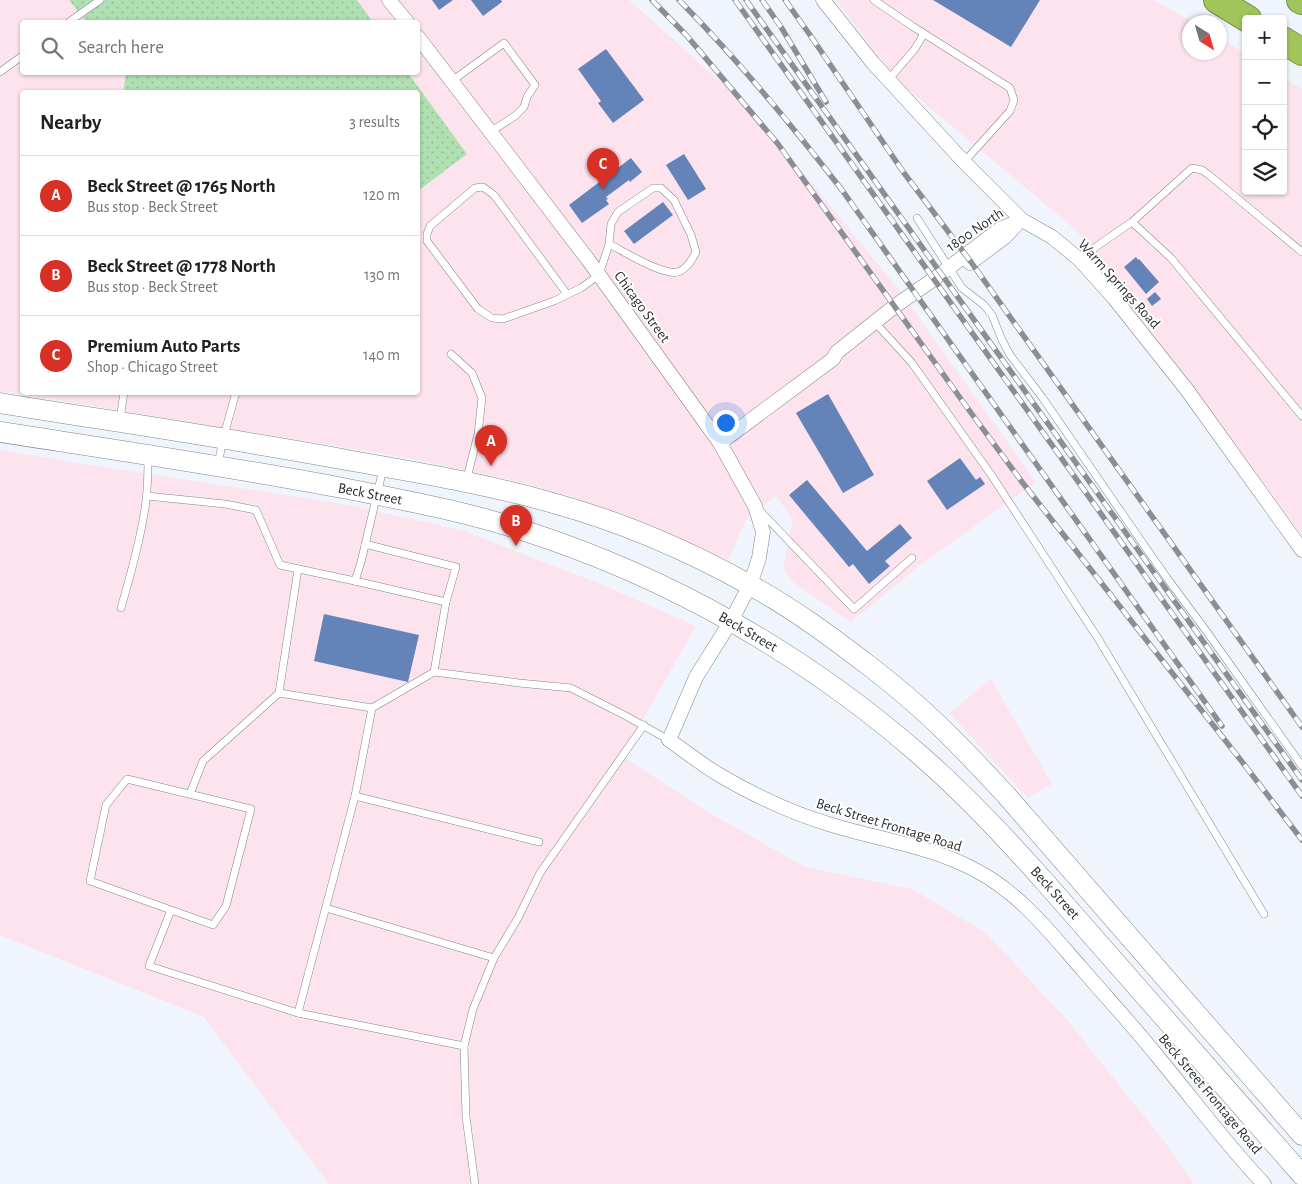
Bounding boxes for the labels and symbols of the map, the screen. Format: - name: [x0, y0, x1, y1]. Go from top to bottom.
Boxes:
- north arrow: [1182, 15, 1227, 60]
- pin: C: [587, 148, 619, 189]
- street label: 1800 North: [944, 206, 1006, 254]
- street label: Warm Springs Road: [1075, 236, 1163, 332]
- street label: Chicago Street: [611, 269, 673, 346]
- your location: [713, 410, 739, 436]
- pin: A: [475, 425, 507, 466]
- street label: Beck Street: [337, 480, 404, 508]
- pin: B: [500, 505, 532, 546]
- street label: Beck Street: [716, 609, 780, 655]
- street label: Beck Street Frontage Road: [814, 796, 964, 854]
- street label: Beck Street: [1028, 864, 1083, 922]
- street label: Beck Street Frontage Road: [1156, 1031, 1265, 1157]

